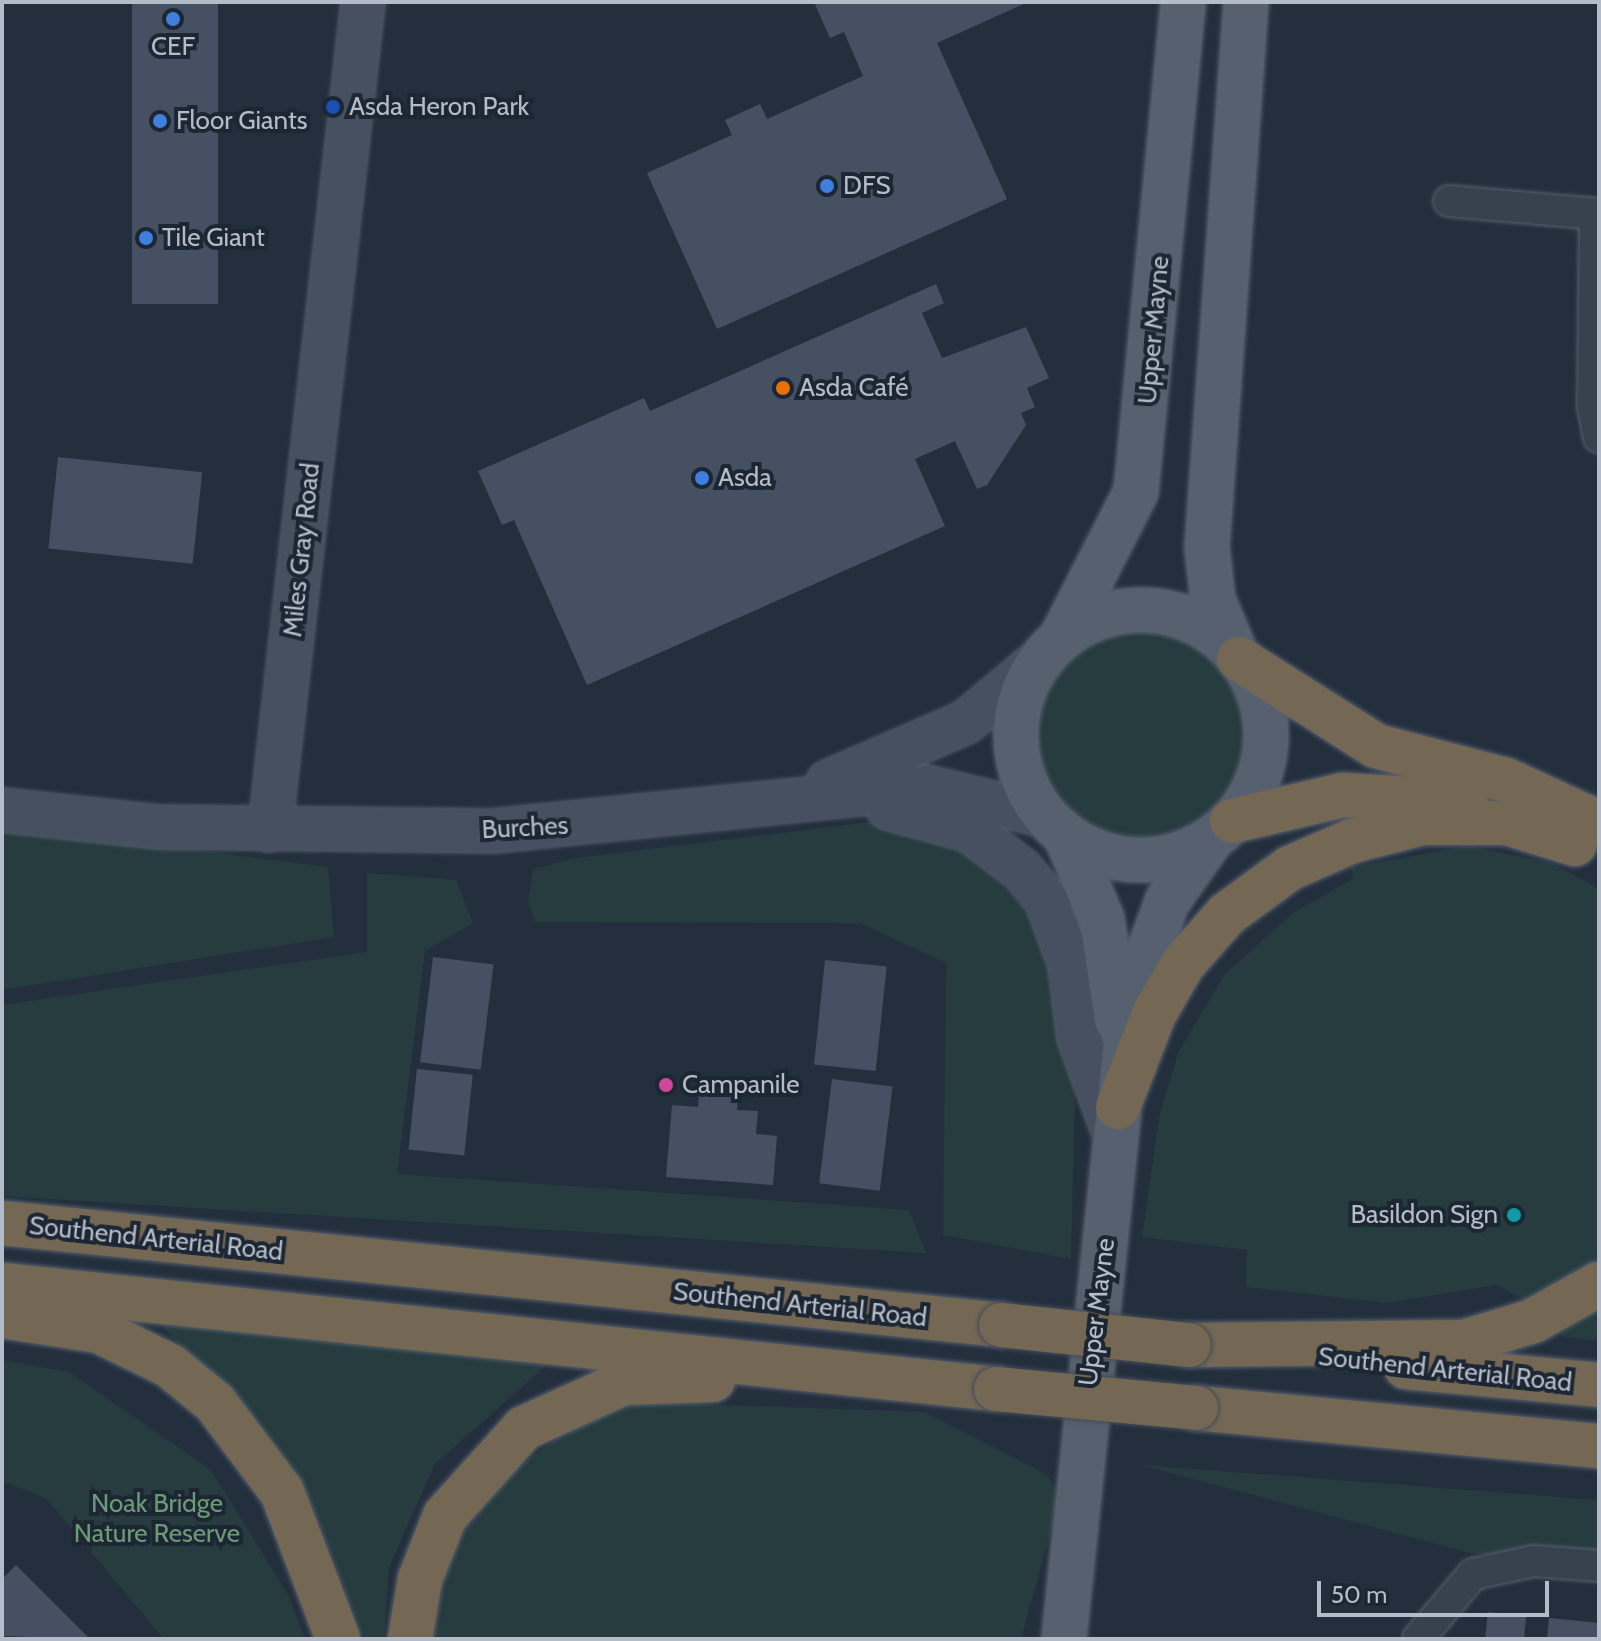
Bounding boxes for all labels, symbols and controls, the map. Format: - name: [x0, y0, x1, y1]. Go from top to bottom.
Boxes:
- marker: CEF: [164, 10, 182, 28]
- place label: CEF: [151, 31, 195, 63]
- place label: Asda Heron Park: [349, 91, 529, 123]
- marker: Asda Heron Park: [324, 98, 342, 116]
- place label: Floor Giants: [176, 105, 307, 137]
- marker: Floor Giants: [151, 112, 169, 130]
- place label: DFS: [843, 170, 891, 202]
- marker: DFS: [818, 177, 836, 195]
- place label: Tile Giant: [162, 222, 265, 254]
- marker: Tile Giant: [137, 229, 155, 247]
- street label: Upper Mayne: [1132, 255, 1176, 405]
- place label: Asda Café: [799, 372, 909, 404]
- marker: Asda Café: [774, 379, 792, 397]
- street label: Miles Gray Road: [277, 461, 327, 639]
- place label: Asda: [718, 462, 772, 494]
- marker: Asda: [693, 469, 711, 487]
- street label: Burches: [481, 810, 569, 846]
- place label: Campanile: [682, 1069, 800, 1101]
- marker: Campanile: [657, 1076, 675, 1094]
- place label: Basildon Sign: [1351, 1199, 1498, 1231]
- marker: Basildon Sign: [1505, 1206, 1523, 1224]
- street label: Southend Arterial Road: [28, 1210, 284, 1268]
- street label: Upper Mayne: [1072, 1236, 1122, 1388]
- street label: Southend Arterial Road: [672, 1276, 928, 1334]
- street label: Southend Arterial Road: [1317, 1341, 1573, 1399]
- park label: Noak Bridge Nature Reserve: [74, 1488, 240, 1550]
- scale bar: [1321, 1565, 1553, 1615]
- text: 50 m: [1331, 1580, 1387, 1609]

